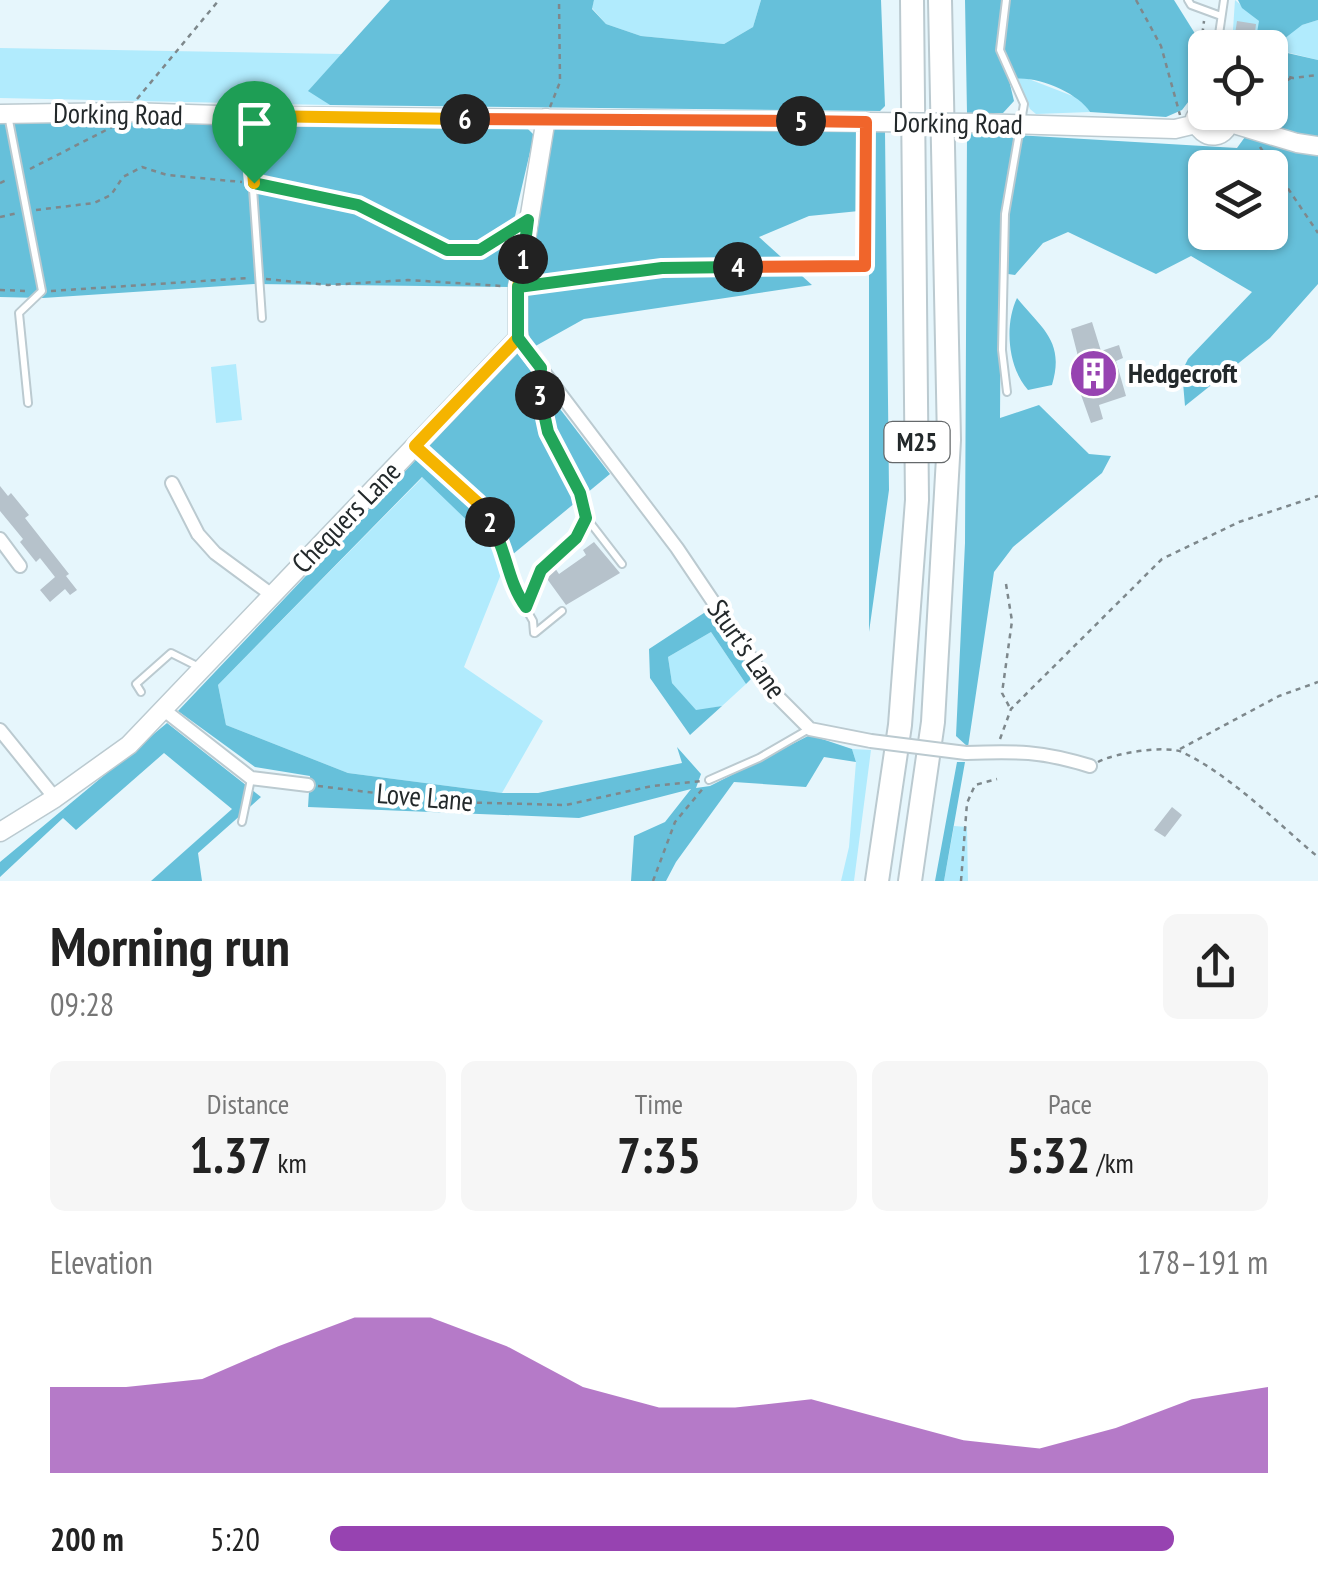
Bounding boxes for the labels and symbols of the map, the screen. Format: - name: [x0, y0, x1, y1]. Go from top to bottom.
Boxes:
- pin: [212, 81, 297, 184]
- street label: Dorking Road: [53, 94, 183, 133]
- pin: 6: [440, 94, 490, 144]
- pin: 5: [776, 96, 826, 146]
- street label: Dorking Road: [893, 103, 1023, 142]
- pin: 1: [498, 234, 548, 284]
- pin: 4: [713, 242, 763, 292]
- building icon: Hedgecroft: [1067, 347, 1119, 399]
- place label: Hedgecroft: [1128, 354, 1237, 391]
- pin: 3: [515, 370, 565, 420]
- road number: M25: [884, 422, 950, 462]
- street label: Chequers Lane: [283, 453, 408, 580]
- pin: 2: [465, 497, 515, 547]
- street label: Sturt's Lane: [700, 592, 795, 706]
- street label: Love Lane: [375, 774, 475, 819]

